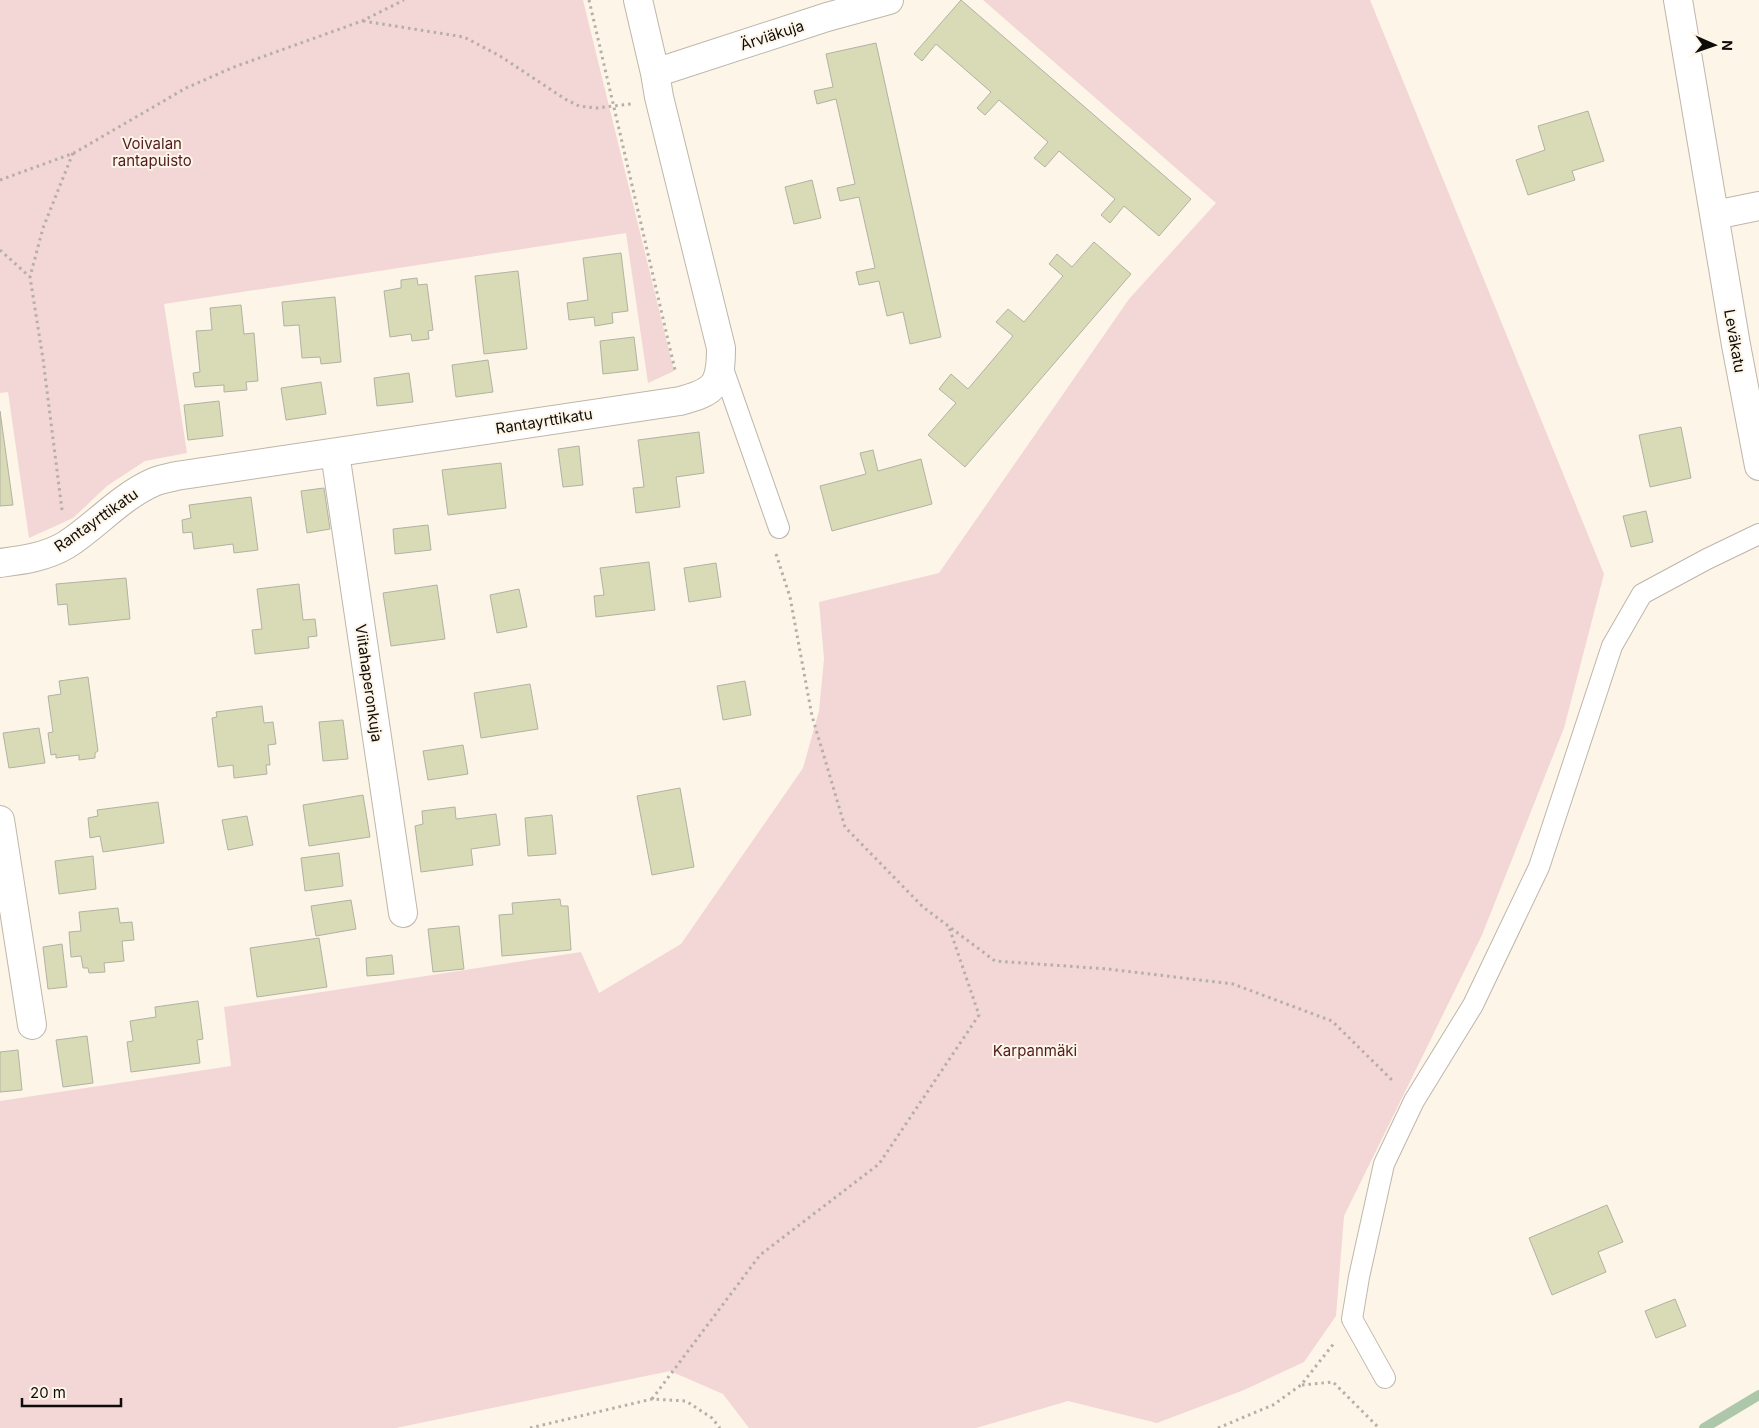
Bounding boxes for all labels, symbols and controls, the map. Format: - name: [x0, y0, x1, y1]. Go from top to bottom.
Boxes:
- street label: Ärviäkuja: [738, 16, 806, 54]
- north arrow: [1689, 20, 1739, 70]
- text: N: [1719, 40, 1736, 51]
- park label: Voivalan rantapuisto: [112, 134, 192, 170]
- street label: Leväkatu: [1720, 308, 1750, 374]
- street label: Rantayrttikatu: [494, 404, 594, 438]
- street label: Rantayrttikatu: [50, 484, 142, 556]
- street label: Viitahaperonkuja: [351, 623, 387, 743]
- park label: Karpanmäki: [993, 1041, 1077, 1060]
- scale bar: [22, 1376, 121, 1408]
- text: 20 m: [30, 1383, 66, 1402]

